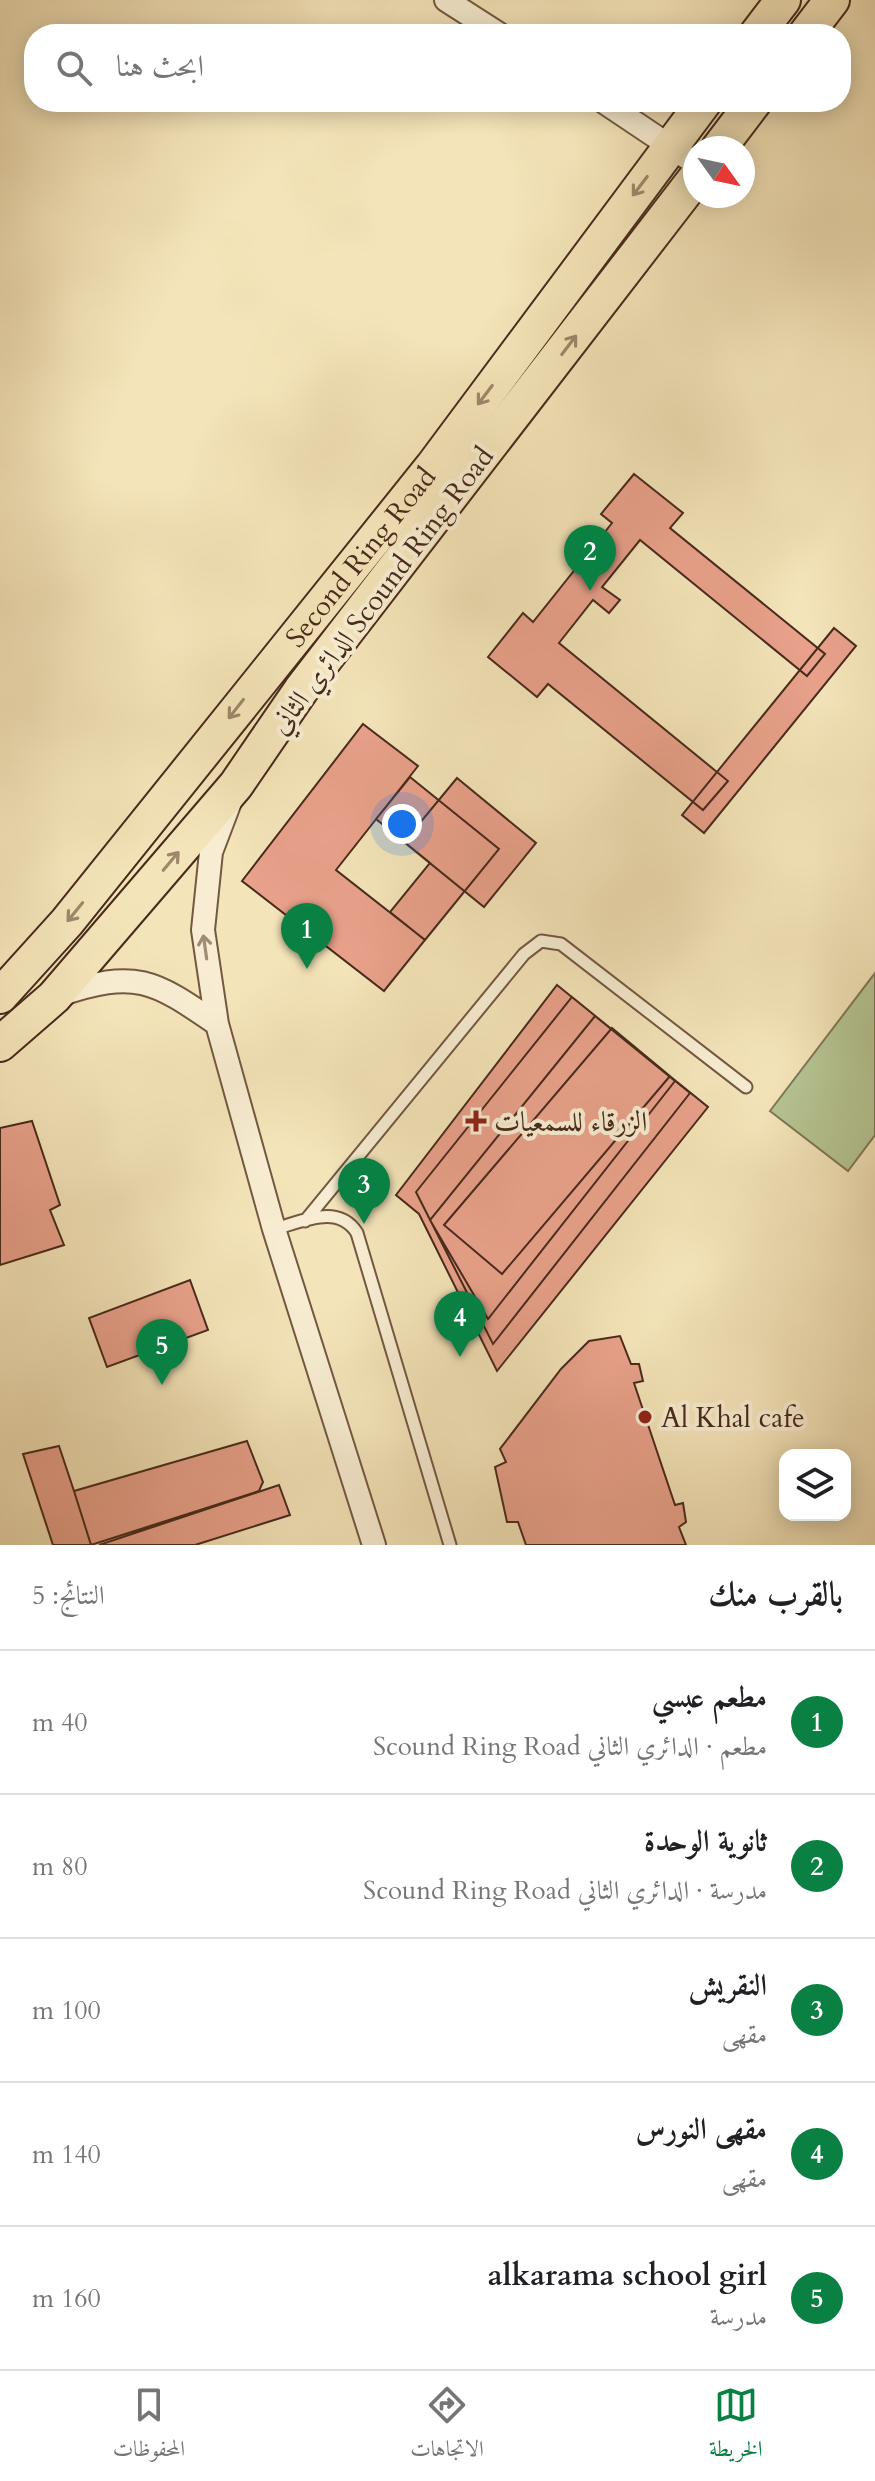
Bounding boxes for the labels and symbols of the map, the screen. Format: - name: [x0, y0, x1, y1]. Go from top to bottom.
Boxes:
- north arrow: [683, 136, 755, 208]
- one-way arrow: [631, 175, 648, 197]
- one-way arrow: [560, 335, 577, 356]
- one-way arrow: [477, 384, 493, 406]
- street label: الدائري الثاني Scound Ring Road: [261, 439, 505, 744]
- street label: Second Ring Road: [277, 459, 445, 656]
- pin: 2: [564, 525, 616, 591]
- one-way arrow: [228, 698, 245, 719]
- your location: [382, 804, 422, 844]
- one-way arrow: [162, 852, 180, 872]
- one-way arrow: [66, 901, 84, 922]
- pin: 1: [281, 903, 333, 969]
- one-way arrow: [197, 935, 212, 960]
- place label: الزرقاء للسمعيات: [494, 1103, 647, 1141]
- marker: الزرقاء للسمعيات: [465, 1110, 487, 1132]
- pin: 3: [338, 1158, 390, 1224]
- pin: 4: [434, 1291, 486, 1357]
- pin: 5: [136, 1319, 188, 1385]
- place label: Al Khal cafe: [661, 1399, 805, 1437]
- marker: Al Khal cafe: [636, 1408, 654, 1426]

